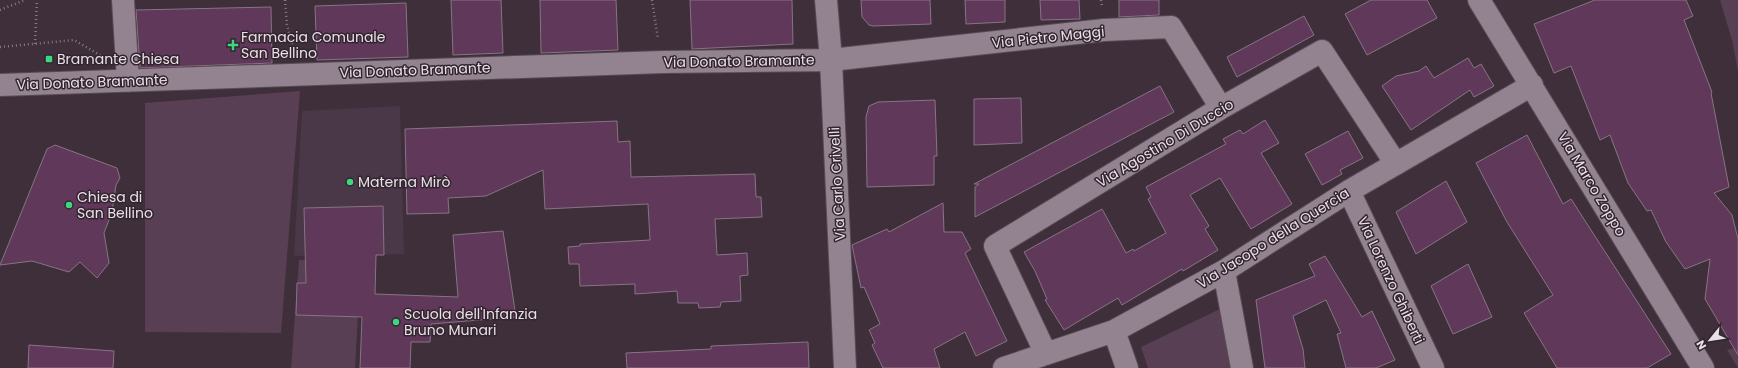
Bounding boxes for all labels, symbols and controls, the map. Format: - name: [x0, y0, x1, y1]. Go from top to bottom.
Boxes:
- street label: Via Pietro Maggi: [991, 21, 1105, 53]
- place label: Farmacia Comunale San Bellino: [241, 27, 386, 63]
- marker: Farmacia Comunale San Bellino: [228, 40, 238, 50]
- place label: Bramante Chiesa: [57, 49, 179, 69]
- street label: Via Donato Bramante: [663, 50, 815, 72]
- marker: Bramante Chiesa: [44, 54, 54, 64]
- street label: Via Donato Bramante: [339, 57, 491, 83]
- street label: Via Donato Bramante: [16, 69, 168, 95]
- street label: Via Agostino Di Duccio: [1093, 94, 1237, 192]
- street label: Via Carlo Crivelli: [824, 127, 850, 241]
- street label: Via Marco Zoppo: [1553, 128, 1631, 240]
- place label: Materna Mirò: [358, 172, 450, 192]
- marker: Materna Mirò: [345, 177, 355, 187]
- street label: Via Jacopo della Quercia: [1193, 183, 1353, 293]
- place label: Chiesa di San Bellino: [77, 187, 153, 223]
- marker: Chiesa di San Bellino: [64, 200, 74, 210]
- street label: Via Lorenzo Ghiberti: [1353, 213, 1429, 347]
- place label: Scuola dell'Infanzia Bruno Munari: [404, 304, 537, 340]
- marker: Scuola dell'Infanzia Bruno Munari: [391, 317, 401, 327]
- north arrow: [1690, 320, 1730, 360]
- text: N: [1692, 337, 1710, 353]

